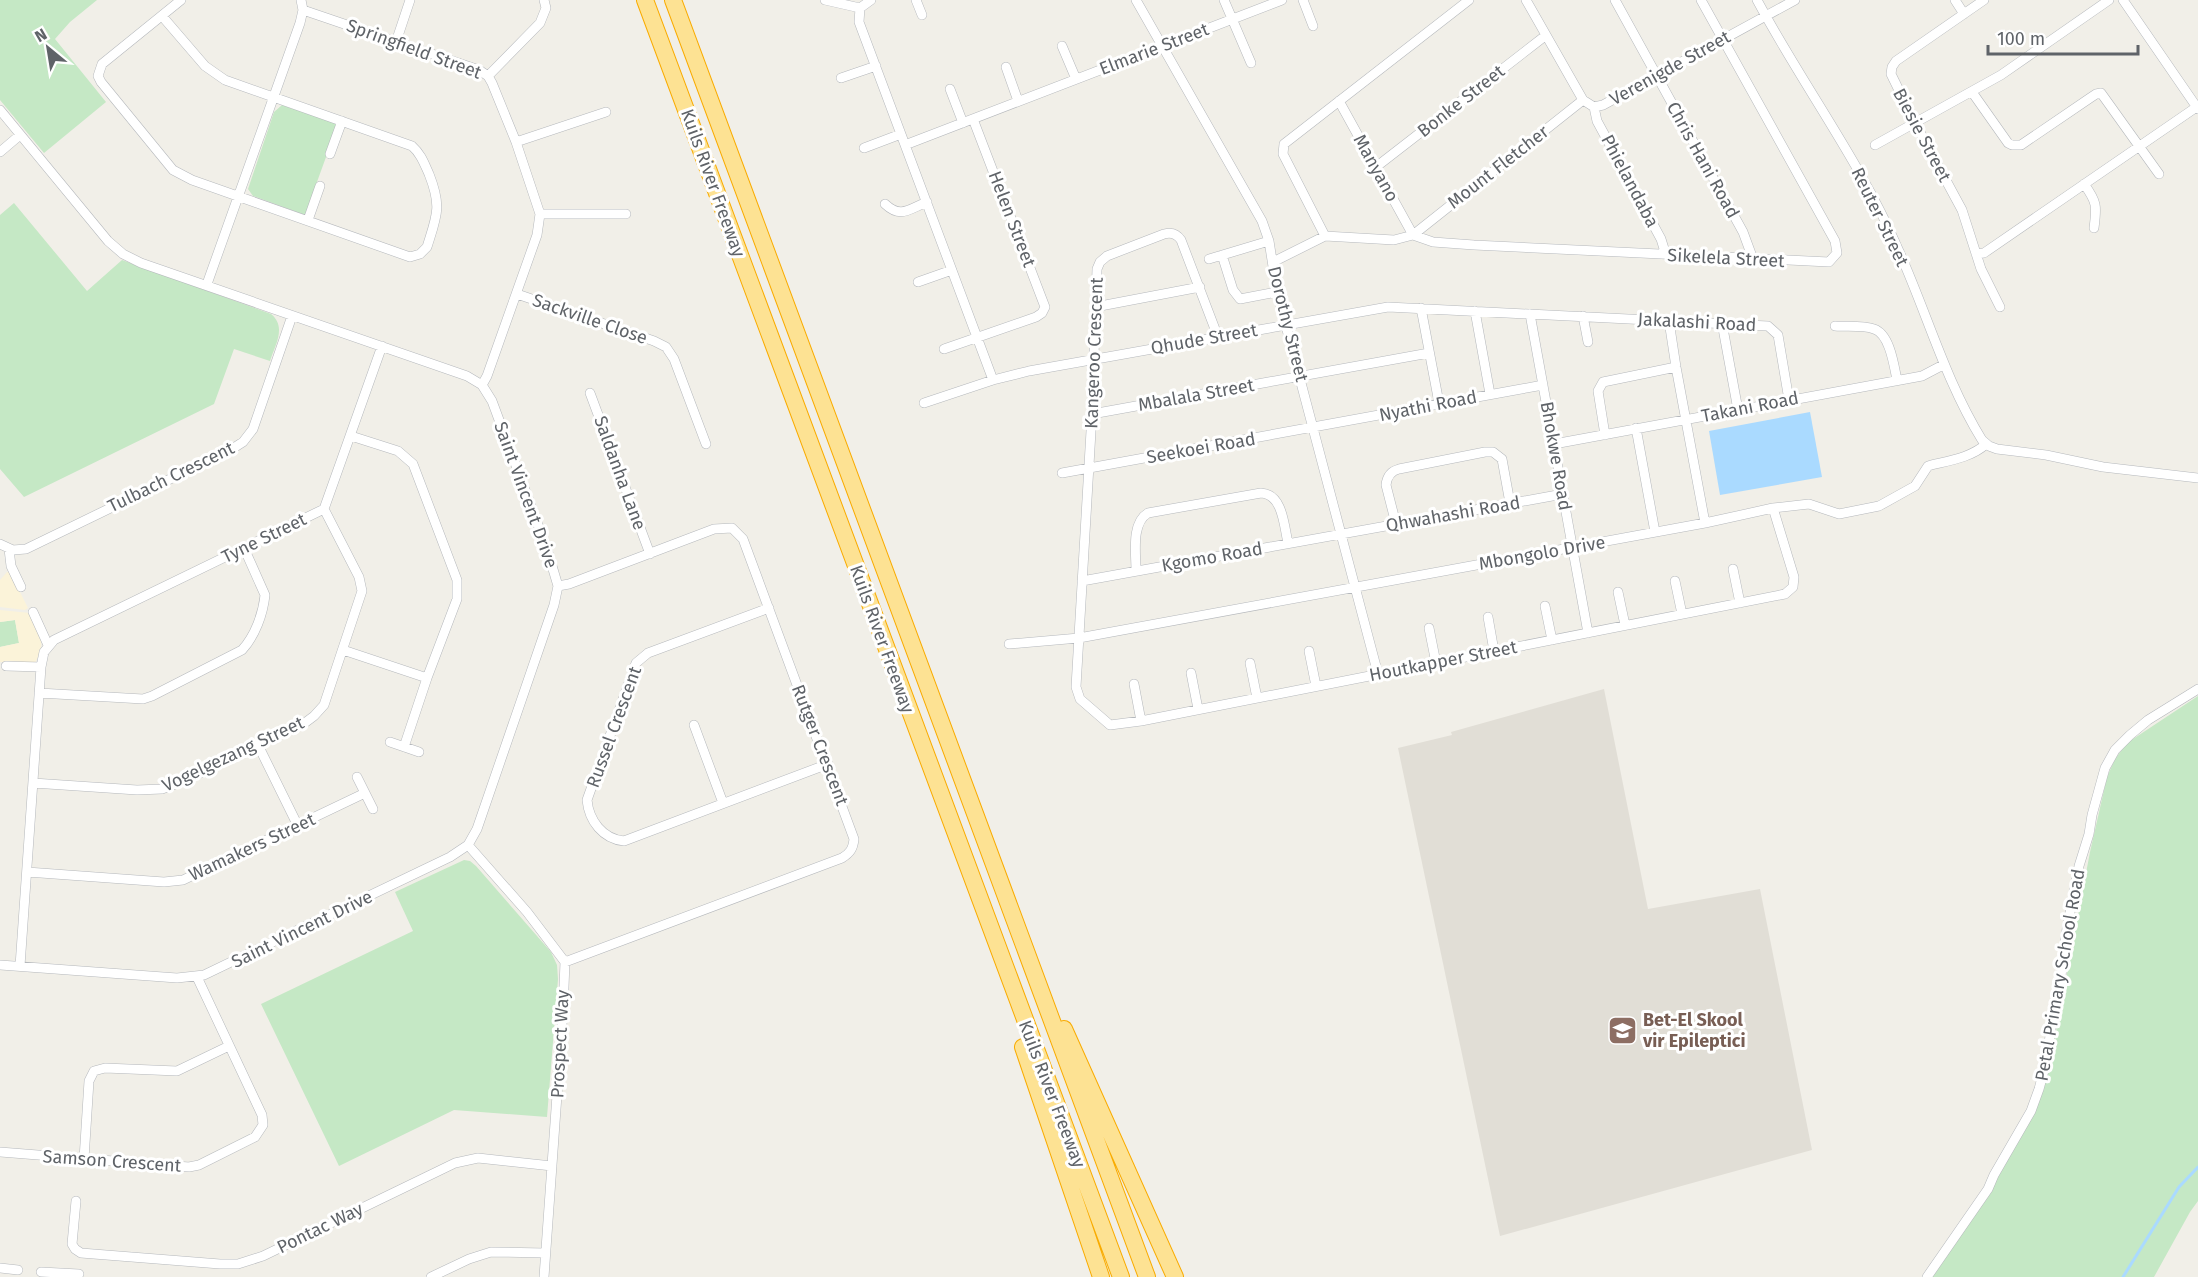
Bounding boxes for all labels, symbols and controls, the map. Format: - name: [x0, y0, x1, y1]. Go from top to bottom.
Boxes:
- street label: Springfield Street: [343, 14, 485, 84]
- north arrow: [18, 18, 78, 78]
- street label: Elmarie Street: [1096, 18, 1212, 80]
- scale bar: [1988, 18, 2138, 56]
- text: N: [31, 25, 50, 46]
- street label: Verenigde Street: [1606, 26, 1735, 110]
- text: 100 m: [1997, 28, 2045, 50]
- street label: Bonke Street: [1413, 60, 1509, 142]
- street label: Biesie Street: [1888, 84, 1956, 186]
- street label: Chris Hani Road: [1662, 98, 1744, 222]
- street label: Kuils River Freeway: [676, 106, 750, 260]
- street label: Mount Fletcher: [1443, 121, 1553, 213]
- street label: Manyano: [1349, 130, 1403, 206]
- street label: Phielandaba: [1596, 131, 1664, 231]
- street label: Reuter Street: [1847, 164, 1914, 271]
- street label: Helen Street: [984, 168, 1041, 271]
- street label: Sikelela Street: [1667, 244, 1786, 272]
- street label: Dorothy Street: [1263, 264, 1313, 385]
- street label: Kangeroo Crescent: [1080, 276, 1108, 429]
- street label: Sackville Close: [530, 289, 650, 349]
- street label: Jakalashi Road: [1637, 308, 1757, 336]
- street label: Qhude Street: [1149, 319, 1259, 359]
- street label: Mbalala Street: [1136, 374, 1256, 416]
- street label: Nyathi Road: [1377, 386, 1479, 426]
- street label: Takani Road: [1699, 387, 1801, 427]
- street label: Bhokwe Road: [1536, 400, 1576, 512]
- street label: Saldanha Lane: [589, 413, 651, 533]
- street label: Saint Vincent Drive: [489, 419, 563, 571]
- street label: Seekoei Road: [1145, 428, 1257, 468]
- street label: Tulbach Crescent: [104, 437, 238, 517]
- street label: Qhwahashi Road: [1384, 491, 1522, 537]
- street label: Tyne Street: [218, 508, 310, 568]
- street label: Mbongolo Drive: [1477, 531, 1607, 575]
- street label: Kgomo Road: [1160, 537, 1264, 577]
- street label: Kuils River Freeway: [845, 562, 919, 716]
- street label: Houtkapper Street: [1367, 636, 1519, 686]
- street label: Russel Crescent: [582, 663, 646, 791]
- street label: Rutger Crescent: [787, 681, 853, 809]
- street label: Vogelgezang Street: [159, 711, 308, 796]
- street label: Wamakers Street: [185, 808, 319, 886]
- street label: Petal Primary School Road: [2030, 867, 2090, 1083]
- street label: Saint Vincent Drive: [228, 885, 376, 973]
- street label: Prospect Way: [546, 989, 574, 1099]
- place label: Bet-El Skool vir Epileptici: [1642, 1009, 1746, 1052]
- school or university icon: Bet-El Skool vir Epileptici: [1606, 1014, 1638, 1046]
- street label: Kuils River Freeway: [1014, 1017, 1090, 1171]
- street label: Samson Crescent: [42, 1145, 182, 1177]
- street label: Pontac Way: [273, 1198, 367, 1258]

